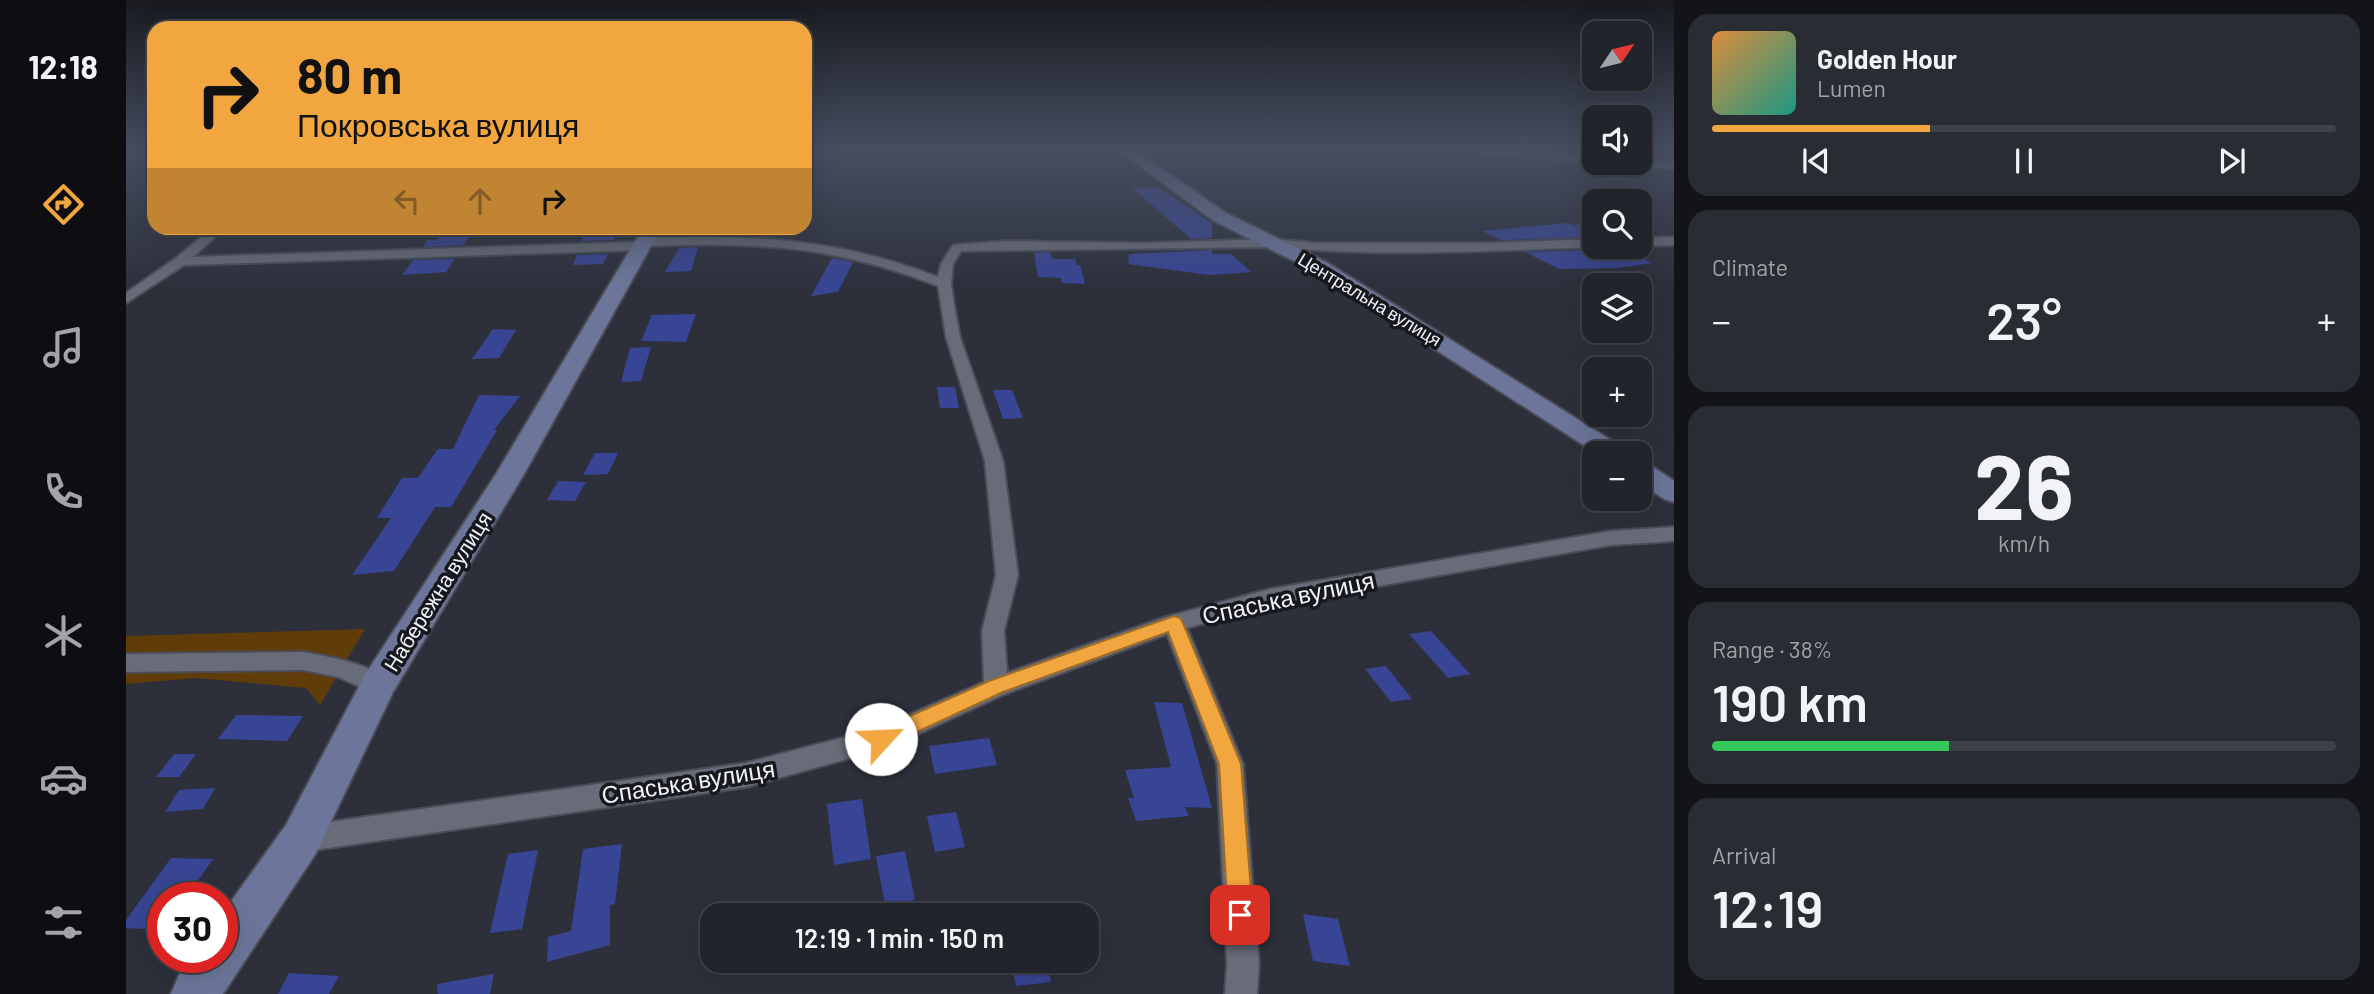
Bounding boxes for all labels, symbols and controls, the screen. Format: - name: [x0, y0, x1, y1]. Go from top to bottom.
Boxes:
- north arrow: [1582, 21, 1652, 91]
- map controls: [1582, 21, 1652, 511]
- text: Golden Hour: [1817, 43, 1957, 74]
- text: 80 m: [297, 45, 402, 104]
- text: 12:18: [28, 47, 98, 85]
- icon: right: [182, 49, 273, 140]
- text: Lumen: [1817, 74, 1886, 102]
- text: Покровська вулиця: [297, 105, 579, 143]
- button: sound: [1582, 105, 1652, 175]
- icon: previous: [1797, 142, 1835, 180]
- icon: pause: [2005, 142, 2043, 180]
- icon: next: [2213, 142, 2251, 180]
- icon: directions: [39, 180, 88, 229]
- icon: left: [388, 182, 426, 220]
- icon: ahead: [461, 182, 499, 220]
- icon: right: [534, 182, 572, 220]
- button: search: [1582, 189, 1652, 259]
- street label: Центральна вулиця: [1294, 248, 1446, 350]
- text: Climate: [1712, 253, 1788, 281]
- button: layers: [1582, 273, 1652, 343]
- text: 23°: [1986, 288, 2062, 350]
- text: −: [1712, 297, 1731, 343]
- text: +: [2317, 297, 2336, 343]
- icon: music: [39, 323, 88, 372]
- button: +: [1582, 357, 1652, 427]
- text: 26: [1974, 429, 2074, 538]
- button: −: [1582, 441, 1652, 511]
- icon: phone: [39, 467, 88, 516]
- street label: Набережна вулиця: [378, 507, 496, 675]
- text: km/h: [1998, 529, 2050, 557]
- street label: Спаська вулиця: [1199, 565, 1377, 629]
- icon: climate: [39, 611, 88, 660]
- text: Range · 38%: [1712, 635, 1832, 663]
- text: 190 km: [1712, 670, 1868, 732]
- position arrow: [844, 702, 918, 776]
- street label: Спаська вулиця: [599, 753, 777, 809]
- icon: car: [39, 754, 88, 803]
- text: Arrival: [1712, 841, 1776, 869]
- text: 12:19: [1712, 876, 1823, 938]
- speed limit sign: 30: [147, 882, 238, 973]
- pin: [1210, 885, 1270, 945]
- icon: arrive: [1221, 896, 1259, 934]
- icon: filters: [39, 898, 88, 947]
- text: 12:19 · 1 min · 150 m: [795, 922, 1004, 953]

